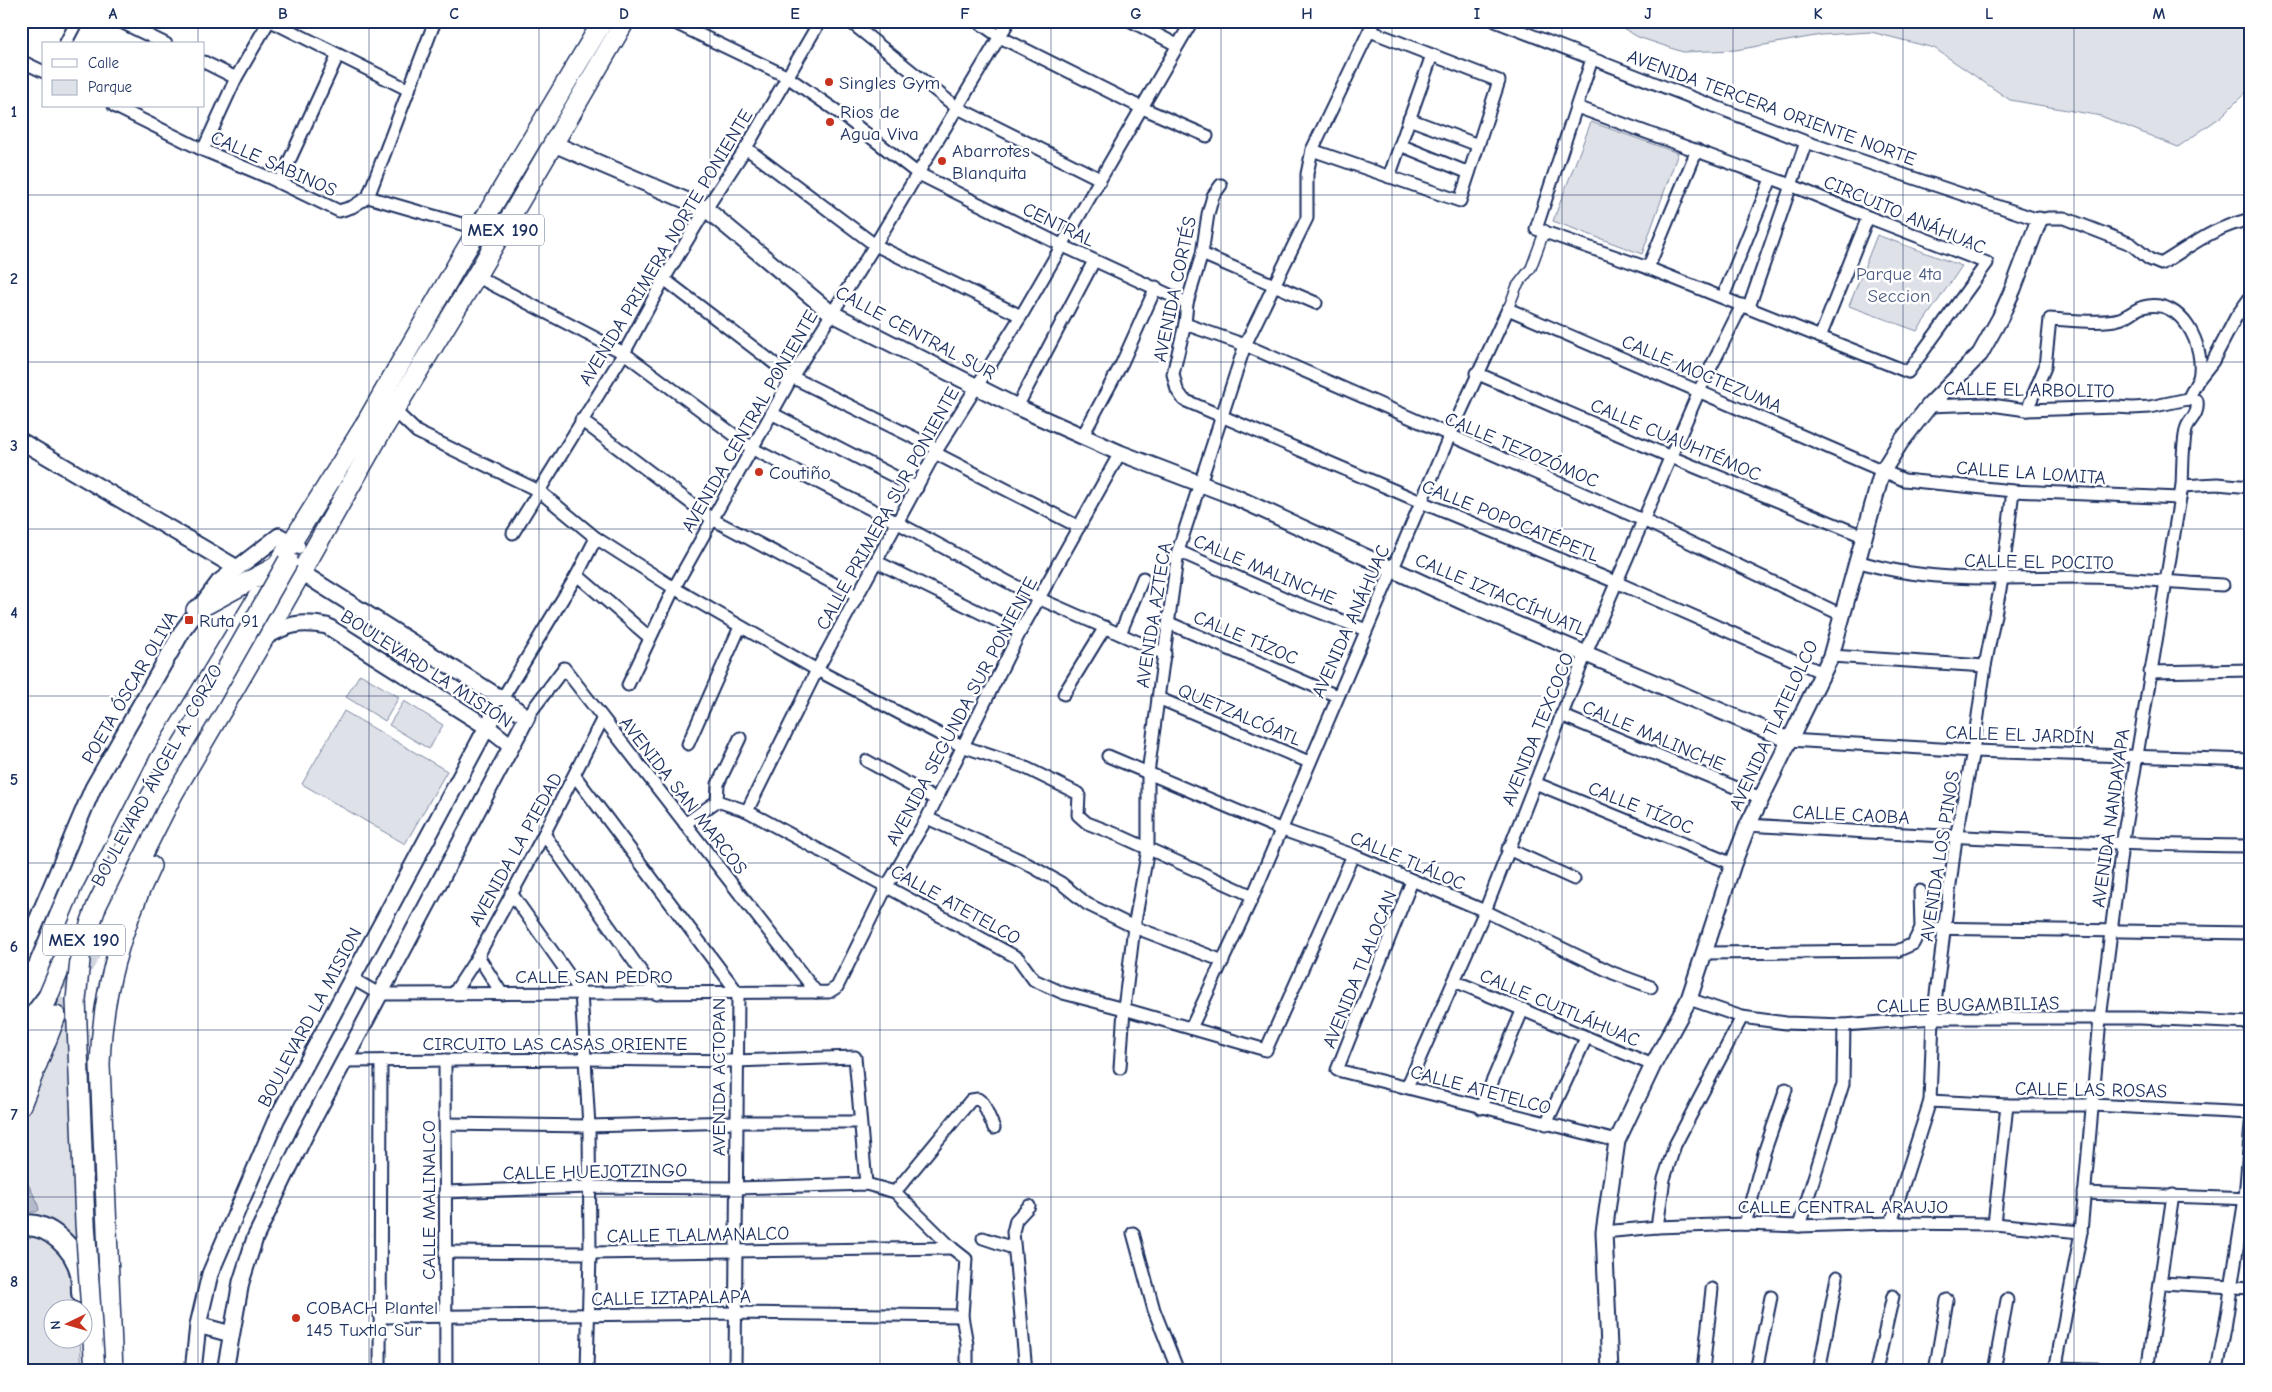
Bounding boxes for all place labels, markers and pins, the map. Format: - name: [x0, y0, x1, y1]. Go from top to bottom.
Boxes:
- place label: Singles Gym: [839, 72, 940, 94]
- marker: Singles Gym: [823, 76, 835, 88]
- place label: Rios de Agua Viva: [840, 101, 919, 145]
- marker: Rios de Agua Viva: [824, 116, 836, 128]
- place label: Abarrotes Blanquita: [952, 140, 1030, 184]
- marker: Abarrotes Blanquita: [936, 155, 948, 167]
- place label: Coutiño: [769, 462, 831, 484]
- marker: Coutiño: [753, 466, 765, 478]
- place label: Ruta 91: [199, 610, 259, 632]
- marker: Ruta 91: [183, 614, 195, 626]
- place label: COBACH Plantel 145 Tuxtla Sur: [306, 1297, 438, 1341]
- marker: COBACH Plantel 145 Tuxtla Sur: [290, 1312, 302, 1324]

